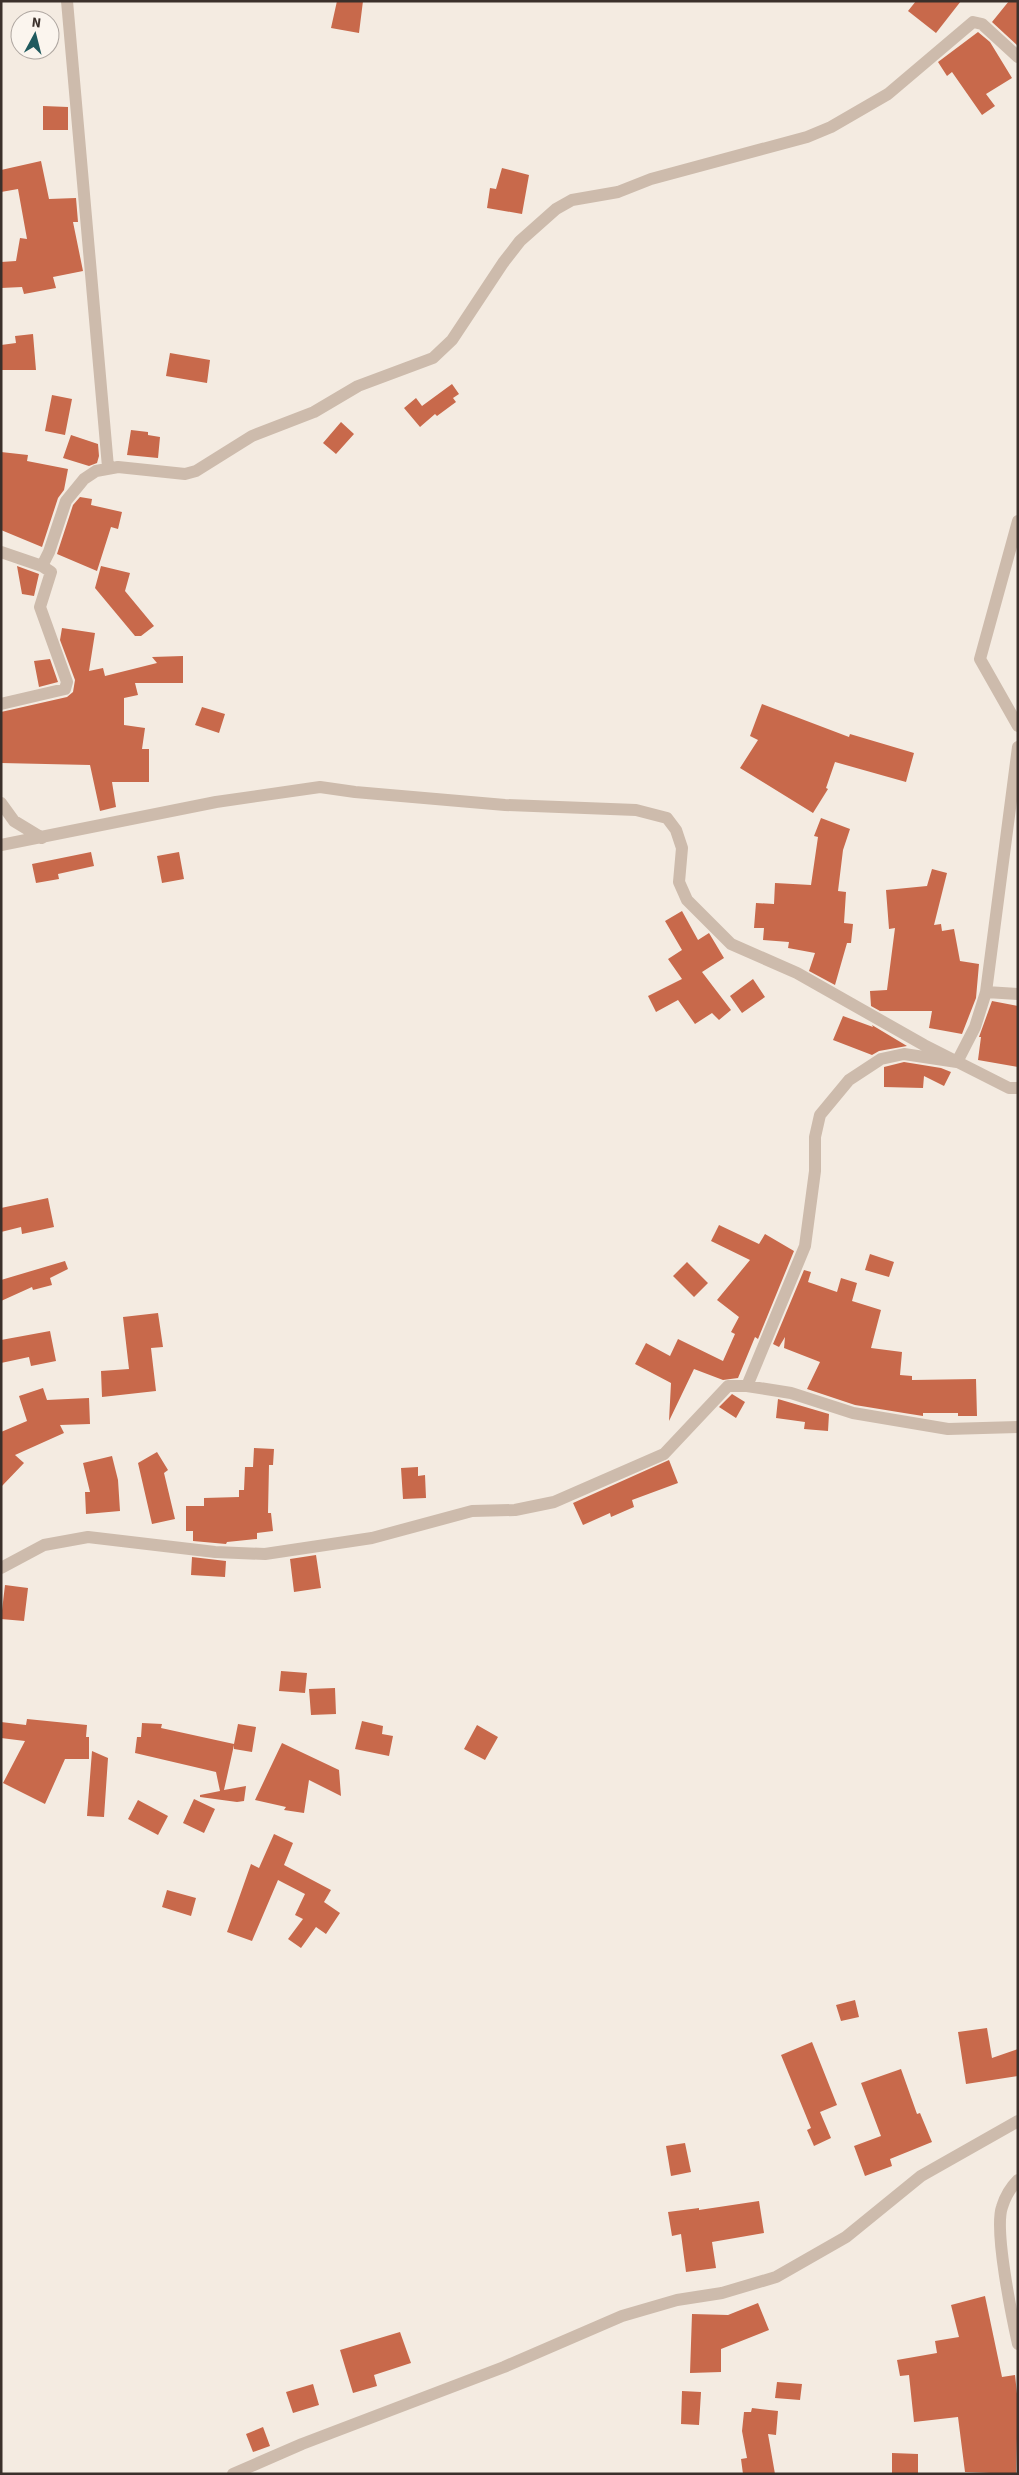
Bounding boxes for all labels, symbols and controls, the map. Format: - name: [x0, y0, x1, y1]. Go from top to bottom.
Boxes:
- north arrow: [10, 10, 60, 60]
- text: N: [31, 13, 42, 34]

